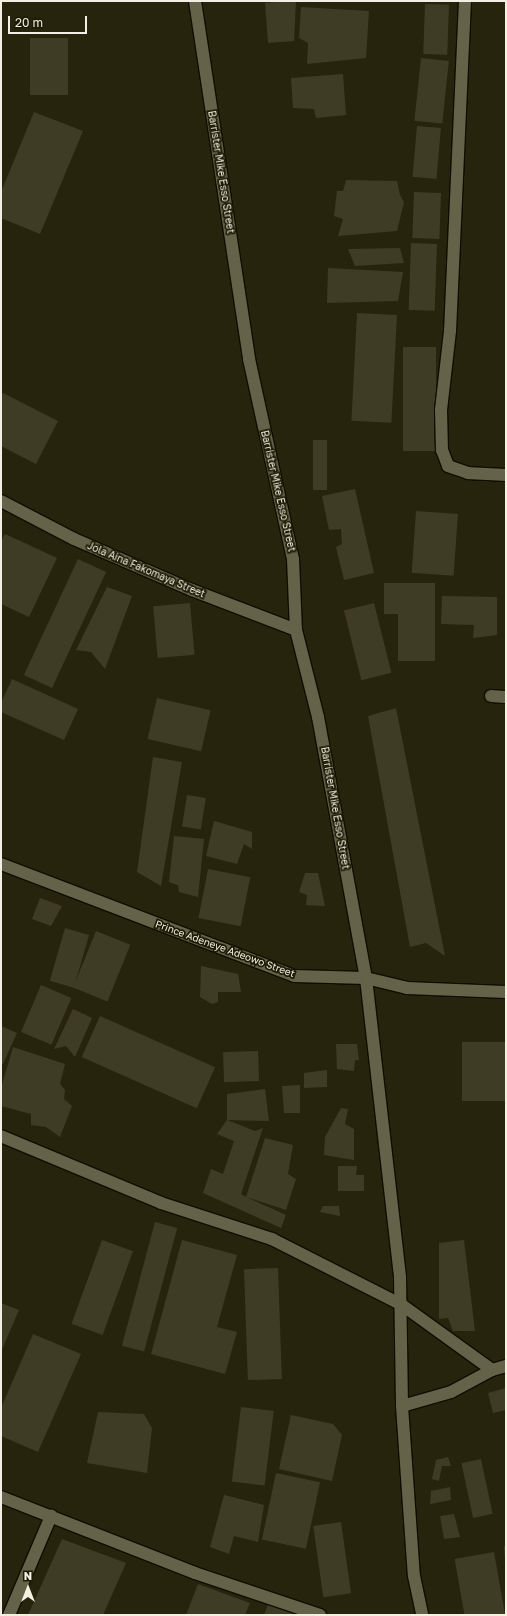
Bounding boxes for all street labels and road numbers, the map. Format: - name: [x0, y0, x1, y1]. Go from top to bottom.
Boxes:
- street label: Barrister Mike Esso Street: [205, 110, 237, 234]
- street label: Barrister Mike Esso Street: [258, 429, 298, 553]
- street label: Jola Aina Fakomaya Street: [85, 540, 207, 600]
- street label: Barrister Mike Esso Street: [318, 746, 352, 870]
- street label: Prince Adeneye Adeowo Street: [154, 918, 296, 980]

